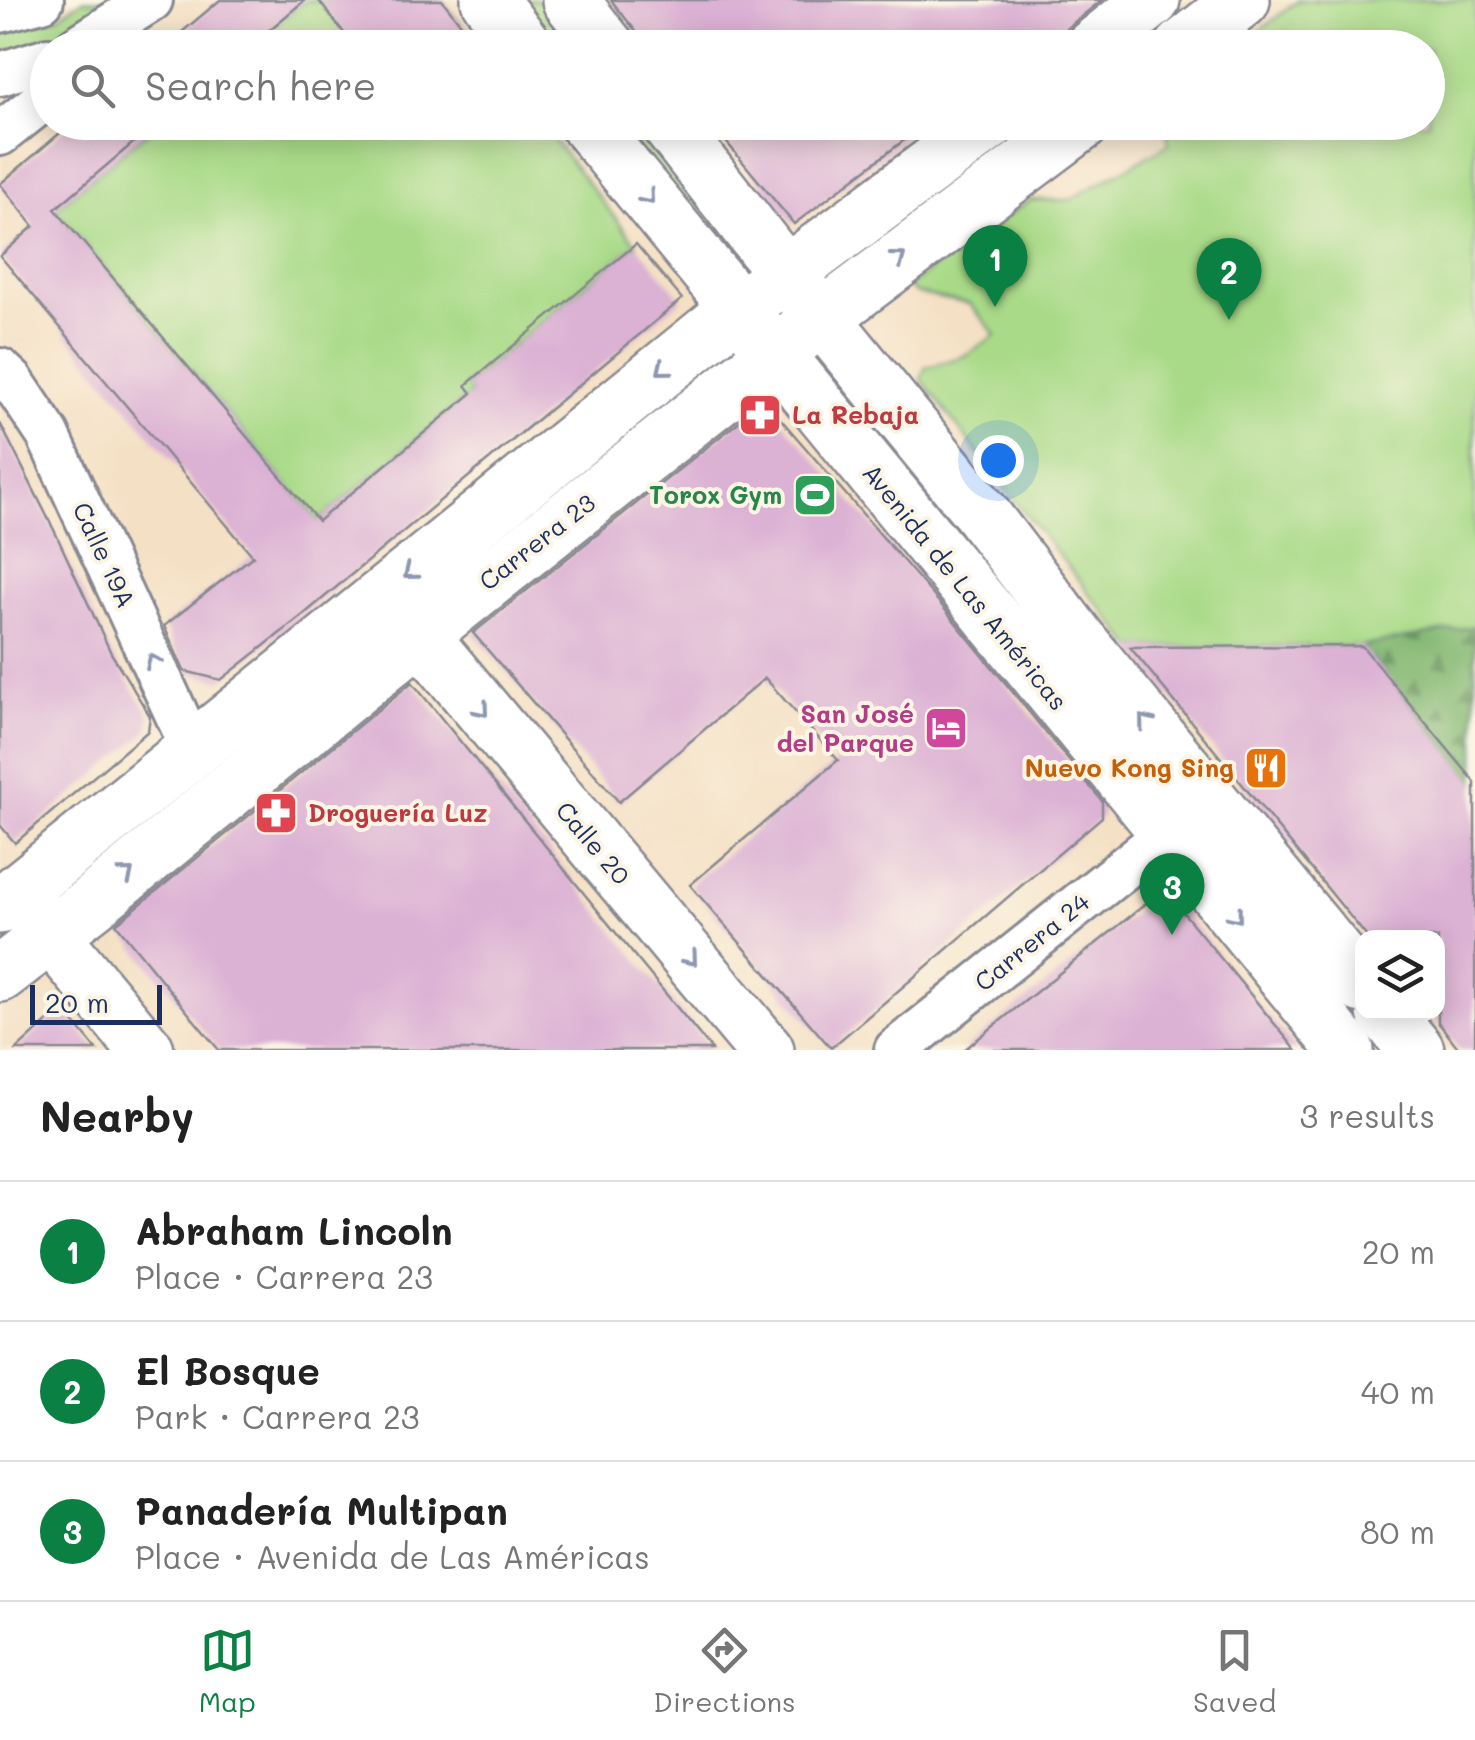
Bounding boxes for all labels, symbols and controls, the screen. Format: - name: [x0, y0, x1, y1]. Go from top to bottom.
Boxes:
- search box: [30, 30, 1445, 140]
- icon: search: [65, 58, 120, 113]
- text: Search here: [145, 60, 376, 110]
- one-way arrow: [636, 186, 654, 204]
- pin: 1: [962, 224, 1028, 307]
- pin: 2: [1196, 238, 1262, 320]
- one-way arrow: [888, 252, 907, 271]
- one-way arrow: [656, 357, 674, 375]
- pharmacy icon: La Rebaja: [737, 392, 783, 438]
- place label: La Rebaja: [792, 398, 919, 430]
- your location: [973, 435, 1024, 486]
- street label: Avenida de Las Américas: [856, 457, 1075, 716]
- sports icon: Torox Gym: [792, 472, 838, 518]
- place label: Torox Gym: [649, 478, 782, 511]
- street label: Carrera 23: [472, 486, 601, 597]
- street label: Calle 19A: [67, 497, 143, 612]
- one-way arrow: [403, 561, 421, 579]
- one-way arrow: [145, 653, 165, 671]
- place label: San José del Parque: [777, 697, 914, 758]
- one-way arrow: [470, 699, 488, 717]
- hotel icon: San José del Parque: [923, 705, 969, 751]
- one-way arrow: [1139, 714, 1157, 732]
- restaurant icon: Nuevo Kong Sing: [1243, 745, 1289, 791]
- place label: Nuevo Kong Sing: [1025, 751, 1234, 783]
- pharmacy icon: Droguería Luz: [253, 790, 299, 836]
- street label: Calle 20: [550, 794, 638, 890]
- place label: Droguería Luz: [308, 796, 487, 828]
- pin: 3: [1140, 852, 1204, 935]
- one-way arrow: [116, 868, 134, 886]
- street label: Carrera 24: [967, 885, 1096, 997]
- one-way arrow: [1224, 905, 1242, 923]
- map controls: [1355, 930, 1445, 1020]
- button: layers: [1355, 930, 1445, 1020]
- one-way arrow: [679, 948, 697, 966]
- scale bar: [30, 980, 162, 1024]
- text: 20 m: [45, 984, 109, 1020]
- text: Nearby: [40, 1088, 194, 1143]
- text: 3 results: [1299, 1094, 1435, 1136]
- text: Abraham Lincoln: [135, 1205, 453, 1255]
- text: 1: [65, 1230, 80, 1272]
- text: 20 m: [1362, 1230, 1435, 1272]
- text: Place · Carrera 23: [135, 1255, 433, 1297]
- text: El Bosque: [135, 1345, 320, 1395]
- text: 2: [64, 1370, 81, 1412]
- text: 40 m: [1361, 1370, 1435, 1412]
- text: Park · Carrera 23: [135, 1395, 420, 1437]
- text: Panadería Multipan: [135, 1485, 508, 1535]
- text: 3: [63, 1510, 82, 1552]
- text: 80 m: [1360, 1510, 1435, 1552]
- text: Place · Avenida de Las Américas: [135, 1535, 650, 1577]
- tab: Map: [199, 1623, 256, 1719]
- tab: Directions: [653, 1623, 796, 1719]
- tab: Saved: [1193, 1623, 1276, 1719]

